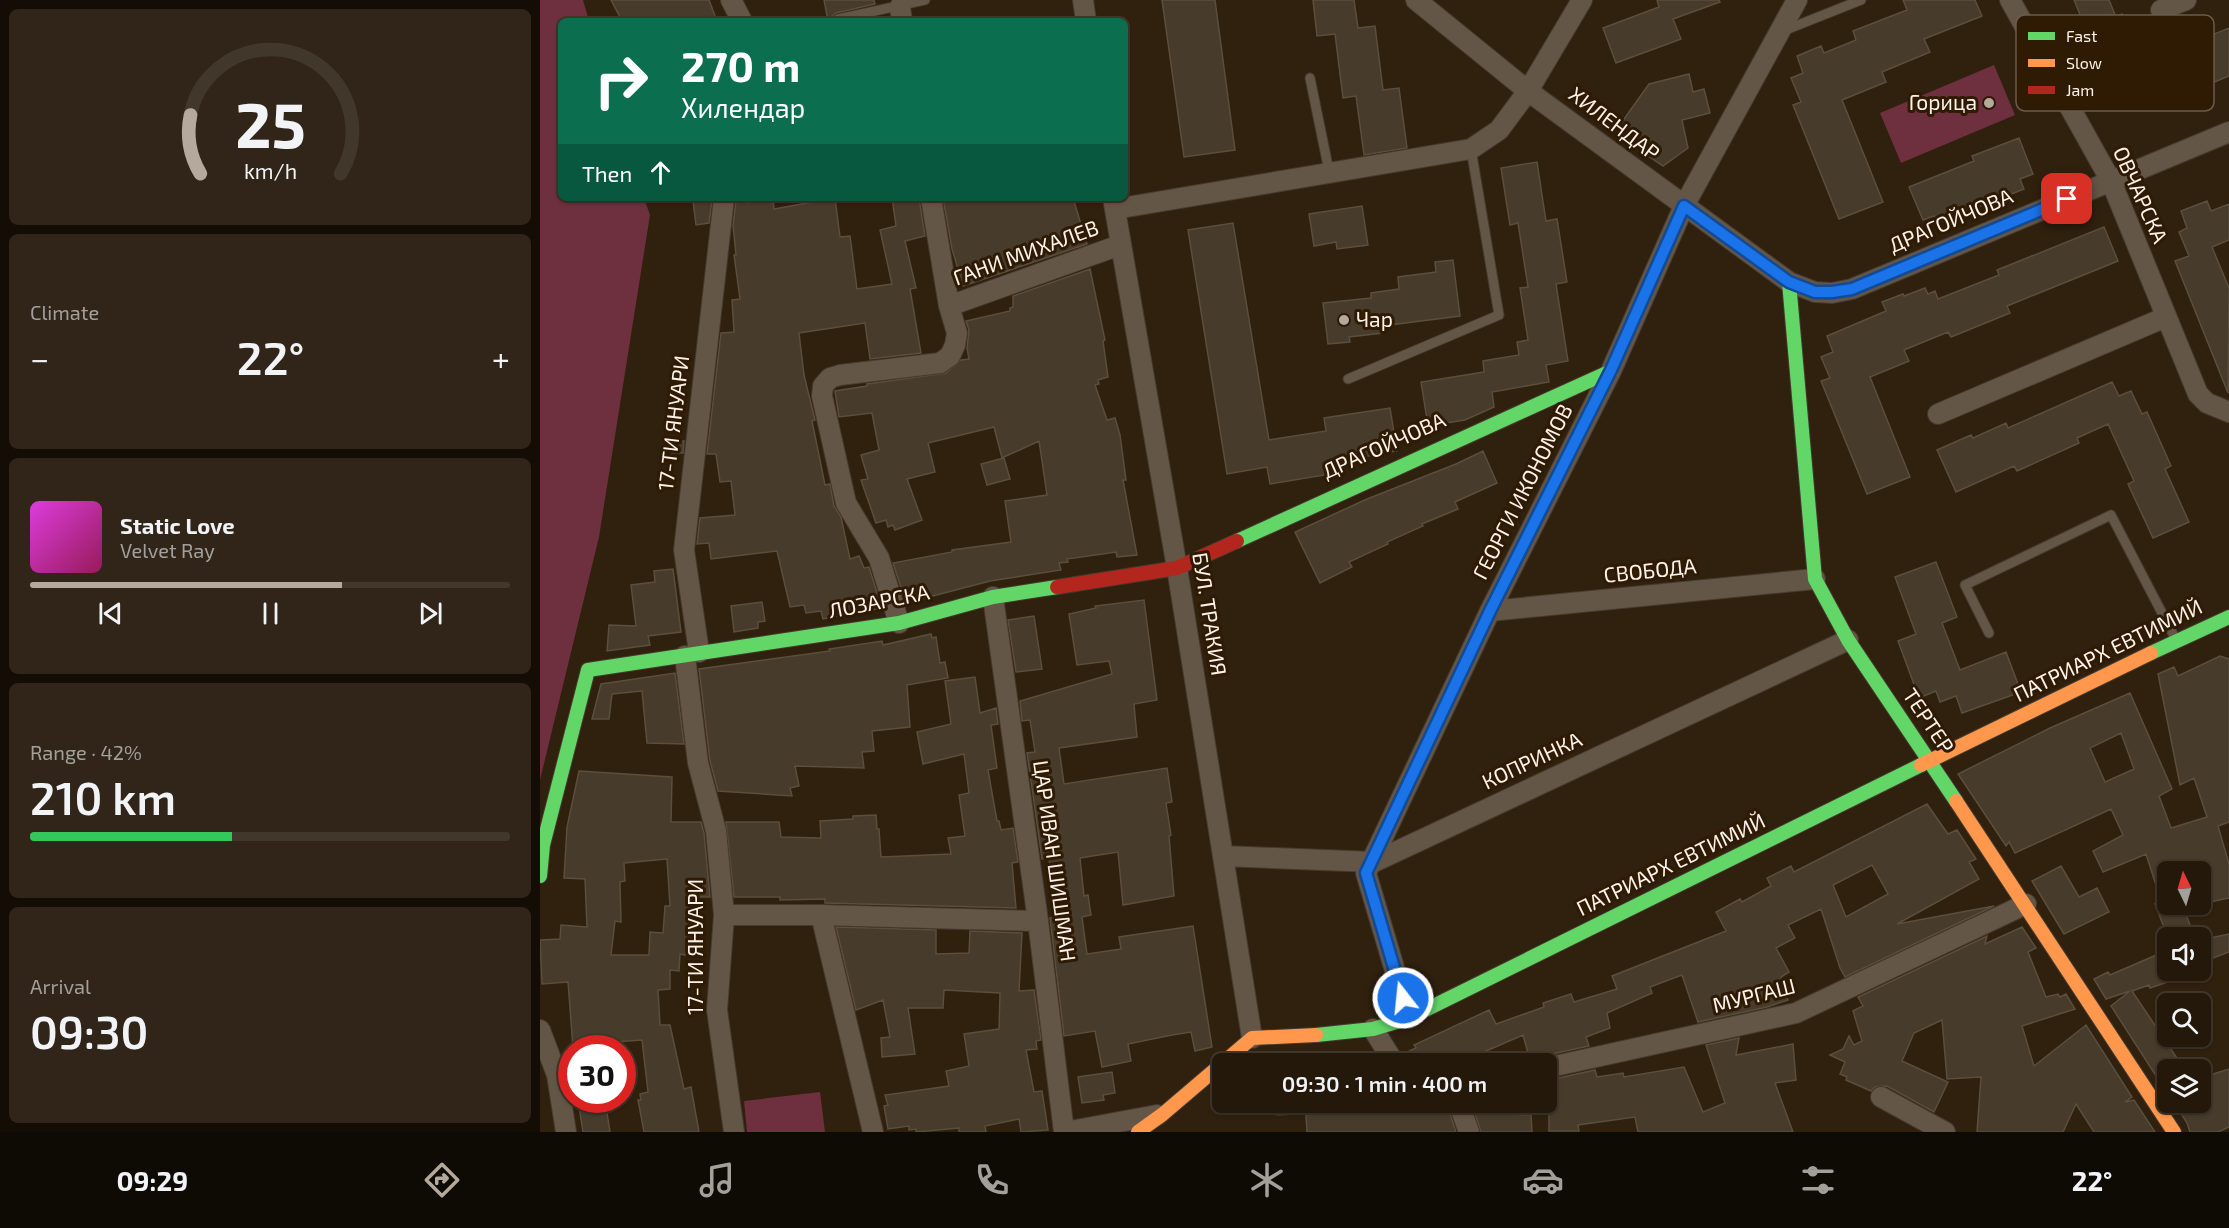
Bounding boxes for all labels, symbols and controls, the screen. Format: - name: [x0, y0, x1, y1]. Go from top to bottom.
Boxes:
- legend: [2016, 15, 2214, 111]
- text: Fast: [2066, 26, 2097, 45]
- text: 270 m: [681, 40, 800, 90]
- icon: right: [582, 42, 660, 120]
- text: Slow: [2066, 53, 2102, 72]
- text: Jam: [2066, 80, 2094, 99]
- street label: ХИЛЕНДАР: [1565, 81, 1665, 165]
- text: 25: [235, 86, 305, 161]
- place label: Горица: [1909, 89, 1977, 114]
- text: Хилендар: [681, 91, 805, 123]
- marker: Горица: [1982, 96, 1996, 110]
- street label: ОВЧАРСКА: [2109, 142, 2174, 247]
- icon: ahead: [644, 156, 677, 189]
- text: km/h: [243, 158, 297, 183]
- text: Then: [582, 160, 632, 186]
- pin: [2041, 173, 2092, 224]
- street label: ДРАГОЙЧОВА: [1885, 182, 2016, 257]
- icon: arrive: [2050, 182, 2083, 215]
- street label: ГАНИ МИХАЛЕВ: [949, 214, 1102, 289]
- text: Climate: [30, 300, 99, 324]
- place label: Чар: [1356, 306, 1393, 331]
- marker: Чар: [1337, 313, 1351, 327]
- text: 22°: [237, 330, 304, 384]
- text: −: [30, 338, 49, 378]
- text: +: [492, 338, 510, 378]
- street label: 17-ТИ ЯНУАРИ: [652, 354, 693, 492]
- street label: ГЕОРГИ ИКОНОМОВ: [1467, 399, 1577, 583]
- street label: ДРАГОЙЧОВА: [1318, 406, 1449, 483]
- text: Static Love: [120, 512, 235, 538]
- text: Velvet Ray: [120, 538, 215, 562]
- street label: БУЛ. ТРАКИЯ: [1188, 550, 1233, 677]
- street label: СВОБОДА: [1602, 552, 1697, 587]
- street label: ЛОЗАРСКА: [826, 579, 931, 623]
- street label: ПАТРИАРХ ЕВТИМИЙ: [2009, 593, 2206, 706]
- icon: previous: [94, 597, 127, 630]
- icon: pause: [254, 597, 287, 630]
- icon: next: [414, 597, 447, 630]
- street label: ТЕРТЕР: [1899, 683, 1960, 757]
- street label: КОПРИНКА: [1478, 726, 1585, 794]
- text: Range · 42%: [30, 740, 142, 764]
- street label: ЦАР ИВАН ШИШМАН: [1029, 759, 1082, 963]
- text: 210 km: [30, 770, 176, 824]
- street label: ПАТРИАРХ ЕВТИМИЙ: [1572, 807, 1769, 920]
- north arrow: [2157, 861, 2211, 915]
- map controls: [2157, 861, 2211, 1113]
- street label: 17-ТИ ЯНУАРИ: [682, 879, 707, 1015]
- button: sound: [2157, 927, 2211, 981]
- position arrow: [1371, 966, 1435, 1030]
- street label: МУРГАШ: [1710, 972, 1798, 1017]
- text: Arrival: [30, 974, 91, 998]
- button: search: [2157, 993, 2211, 1047]
- text: 09:30: [30, 1004, 148, 1058]
- speed limit sign: 30: [558, 1035, 636, 1113]
- button: layers: [2157, 1059, 2211, 1113]
- text: 09:30 · 1 min · 400 m: [1282, 1070, 1487, 1096]
- icon: directions: [421, 1159, 463, 1201]
- icon: music: [696, 1159, 738, 1201]
- icon: phone: [971, 1159, 1013, 1201]
- icon: climate: [1246, 1159, 1288, 1201]
- icon: car: [1522, 1159, 1564, 1201]
- icon: filters: [1797, 1159, 1839, 1201]
- text: 09:29: [117, 1164, 188, 1196]
- text: 22°: [2072, 1164, 2112, 1196]

